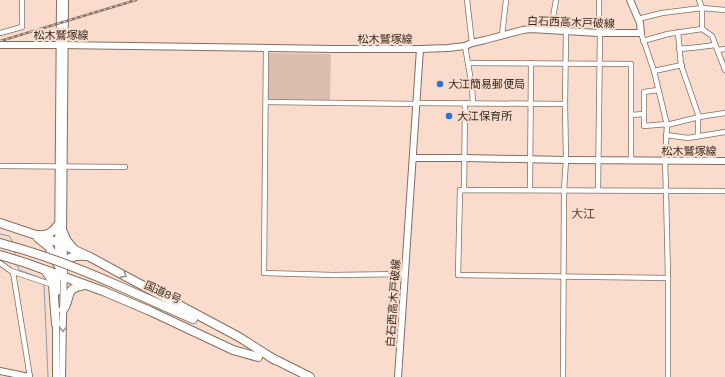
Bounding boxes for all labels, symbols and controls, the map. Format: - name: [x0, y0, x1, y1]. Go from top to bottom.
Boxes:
- street label: 白石西高木戸破線: [527, 12, 615, 32]
- street label: 松木鷲塚線: [34, 27, 89, 43]
- street label: 松木鷲塚線: [358, 31, 413, 47]
- place label: 大江簡易郵便局: [448, 76, 525, 92]
- marker: 大江簡易郵便局: [435, 79, 445, 89]
- place label: 大江保育所: [457, 108, 513, 124]
- marker: 大江保育所: [444, 111, 454, 121]
- street label: 松木鷲塚線: [662, 143, 717, 159]
- district label: 大江: [571, 204, 595, 223]
- street label: 白石西高木戸破線: [382, 259, 404, 347]
- one-way arrow: [120, 270, 127, 277]
- street label: 国道8号: [142, 277, 184, 307]
- one-way arrow: [58, 326, 67, 332]

